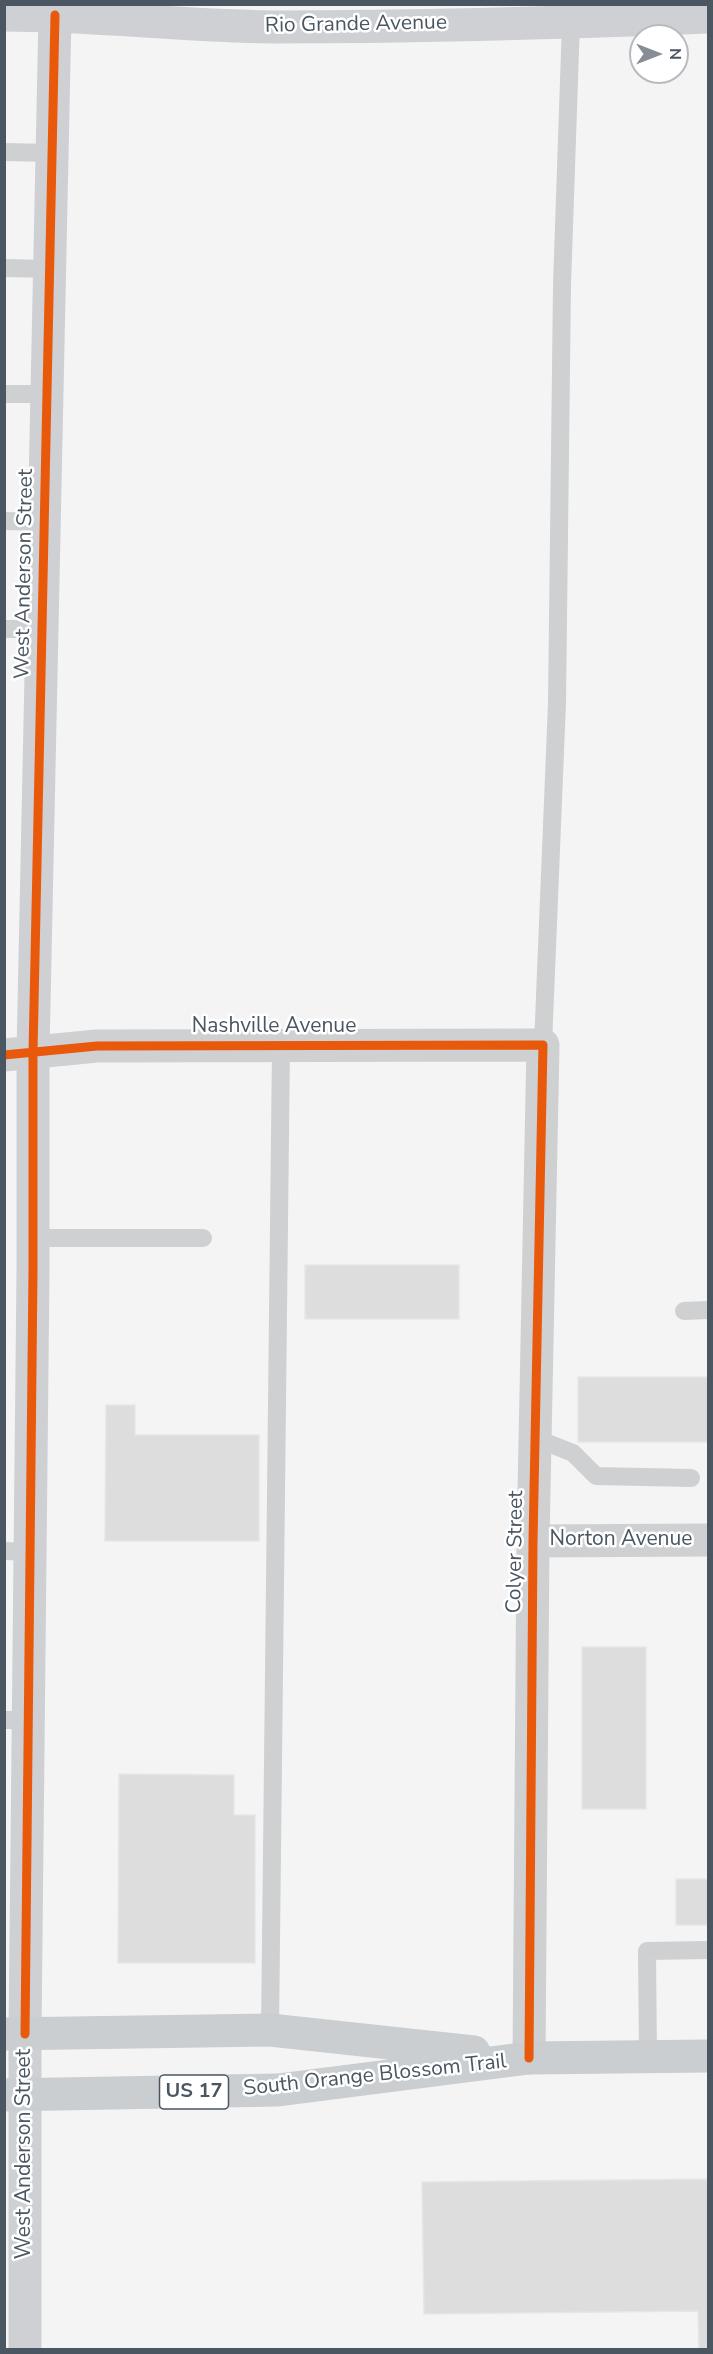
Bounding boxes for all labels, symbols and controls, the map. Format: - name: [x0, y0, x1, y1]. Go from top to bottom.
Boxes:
- street label: Rio Grande Avenue: [265, 11, 447, 39]
- north arrow: [629, 24, 689, 84]
- text: N: [664, 48, 686, 60]
- street label: West Anderson Street: [11, 469, 39, 679]
- street label: Nashville Avenue: [192, 1014, 356, 1040]
- street label: Colyer Street: [502, 1490, 530, 1614]
- street label: Norton Avenue: [549, 1527, 693, 1553]
- street label: West Anderson Street: [12, 2049, 38, 2259]
- street label: South Orange Blossom Trail: [242, 2050, 508, 2102]
- road number: US 17: [160, 2075, 228, 2109]

